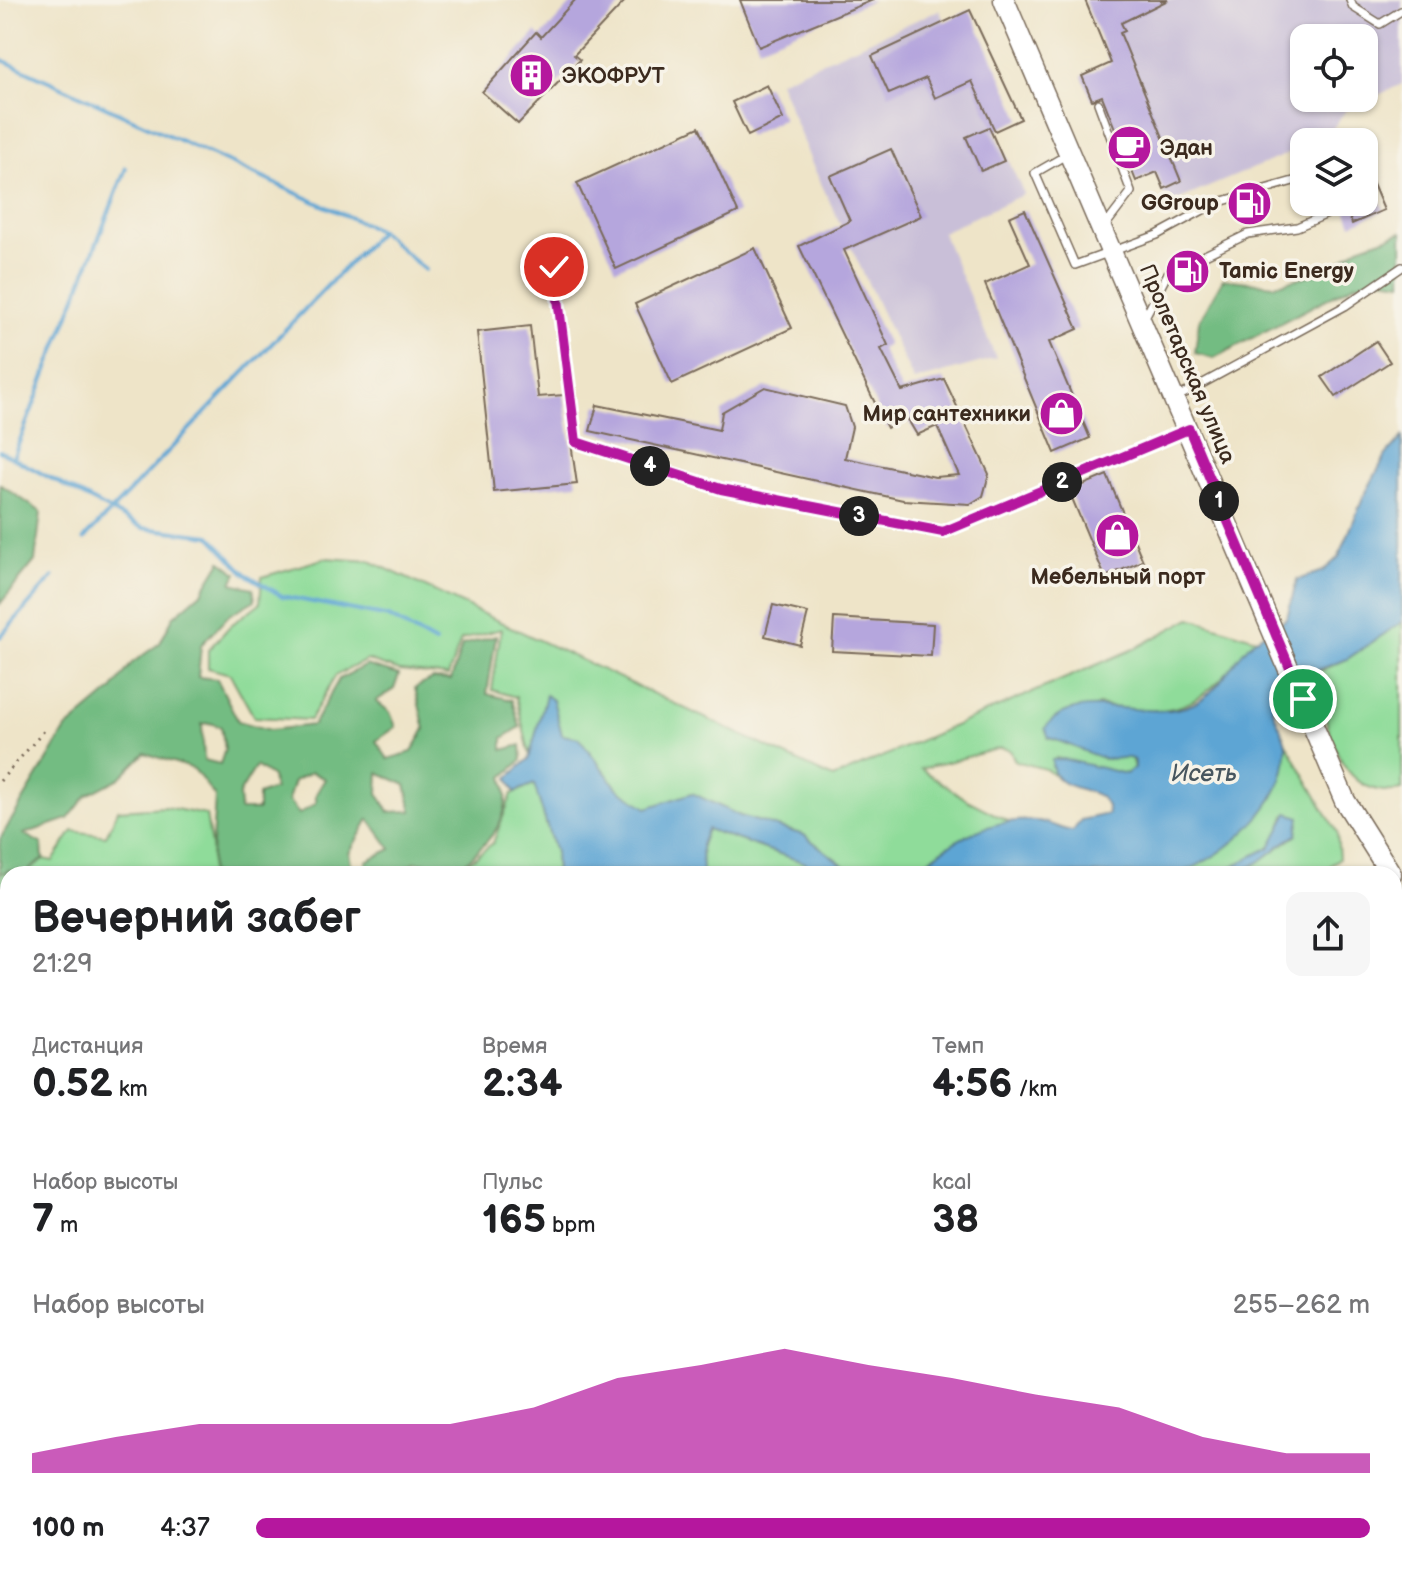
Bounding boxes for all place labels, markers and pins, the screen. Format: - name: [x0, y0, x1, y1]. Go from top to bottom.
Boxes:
- building icon: ЭКОФРУТ: [507, 52, 555, 100]
- place label: ЭКОФРУТ: [562, 63, 666, 90]
- cafe icon: Эдан: [1105, 124, 1153, 172]
- place label: Эдан: [1160, 135, 1213, 162]
- fuel station icon: GGroup: [1226, 179, 1274, 227]
- place label: GGroup: [1141, 190, 1219, 217]
- pin: [520, 233, 588, 301]
- fuel station icon: Tamic Energy: [1164, 247, 1212, 295]
- place label: Tamic Energy: [1219, 258, 1354, 285]
- shop icon: Мир сантехники: [1038, 390, 1086, 438]
- place label: Мир сантехники: [863, 401, 1031, 428]
- pin: 4: [630, 446, 670, 486]
- pin: 2: [1042, 462, 1082, 502]
- pin: 1: [1199, 481, 1239, 521]
- pin: 3: [839, 496, 879, 536]
- shop icon: Мебельный порт: [1094, 512, 1142, 560]
- place label: Мебельный порт: [1030, 564, 1206, 591]
- pin: [1269, 665, 1337, 733]

